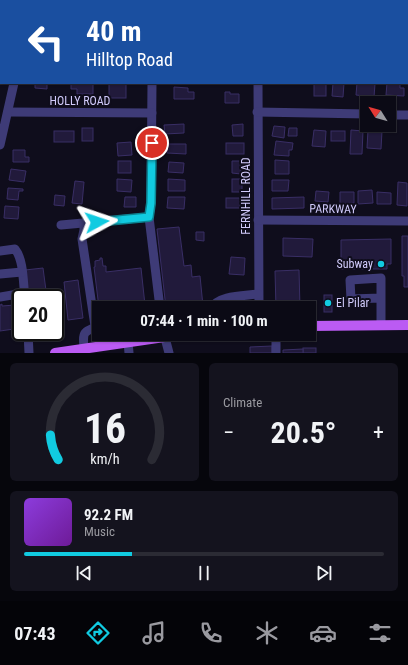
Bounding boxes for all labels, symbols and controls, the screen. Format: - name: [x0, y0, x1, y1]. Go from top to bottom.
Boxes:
- text: 40 m: [86, 15, 142, 48]
- icon: left: [20, 16, 72, 68]
- text: Hilltop Road: [86, 49, 173, 70]
- street label: HOLLY ROAD: [50, 94, 111, 108]
- north arrow: [360, 96, 396, 132]
- map controls: [360, 96, 396, 132]
- pin: [135, 126, 169, 160]
- icon: arrive: [141, 132, 163, 154]
- street label: FERNHILL ROAD: [239, 157, 253, 235]
- position arrow: [76, 201, 118, 243]
- street label: PARKWAY: [309, 202, 357, 216]
- place label: Subway: [337, 257, 373, 271]
- marker: Subway: [376, 259, 386, 269]
- speed limit sign: 20: [12, 289, 64, 341]
- place label: El Pilar: [336, 296, 369, 310]
- marker: El Pilar: [323, 298, 333, 308]
- text: 07:44 · 1 min · 100 m: [140, 312, 268, 330]
- text: Climate: [223, 395, 262, 410]
- text: 16: [83, 404, 126, 453]
- text: 20.5°: [271, 415, 336, 450]
- text: −: [223, 420, 234, 445]
- text: +: [373, 420, 384, 445]
- text: km/h: [90, 451, 119, 467]
- text: 92.2 FM: [84, 506, 133, 524]
- text: Music: [84, 524, 115, 539]
- icon: previous: [73, 562, 95, 584]
- icon: pause: [193, 562, 215, 584]
- icon: next: [313, 562, 335, 584]
- icon: directions: [84, 619, 112, 647]
- icon: music: [140, 619, 168, 647]
- icon: phone: [197, 619, 225, 647]
- icon: climate: [253, 619, 281, 647]
- icon: car: [309, 619, 337, 647]
- icon: filters: [366, 619, 394, 647]
- text: 07:43: [14, 623, 56, 644]

